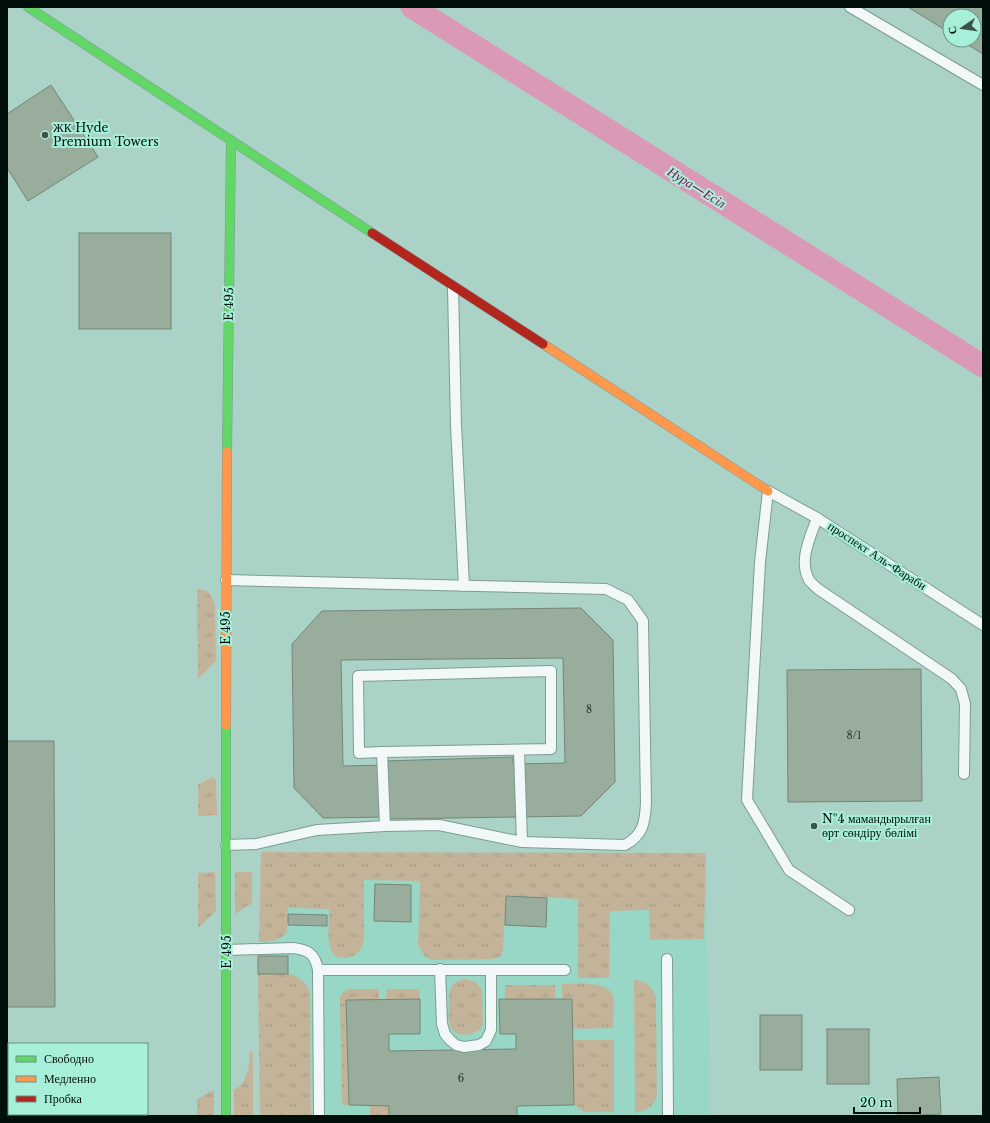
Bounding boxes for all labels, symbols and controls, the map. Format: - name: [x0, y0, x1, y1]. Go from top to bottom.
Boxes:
- north arrow: [942, 8, 982, 48]
- text: С: [945, 25, 960, 36]
- place label: ЖК Hyde Premium Towers: [53, 120, 159, 149]
- marker: ЖК Hyde Premium Towers: [40, 130, 50, 140]
- water label: Нура—Есіл: [664, 162, 729, 212]
- street label: E 495: [221, 287, 236, 321]
- street label: проспект Аль-Фараби: [825, 518, 930, 593]
- street label: E 495: [218, 611, 233, 645]
- house number: 8: [586, 703, 592, 716]
- house number: 8/1: [846, 729, 862, 742]
- place label: №4 мамандырылған өрт сөндіру бөлімі: [822, 811, 931, 840]
- marker: №4 мамандырылған өрт сөндіру бөлімі: [809, 821, 819, 831]
- street label: E 495: [219, 935, 234, 969]
- legend: [8, 1043, 148, 1115]
- text: Свободно: [44, 1051, 94, 1066]
- text: Медленно: [44, 1071, 96, 1086]
- house number: 6: [458, 1072, 464, 1085]
- scale bar: [854, 1089, 920, 1115]
- text: Пробка: [44, 1091, 82, 1106]
- text: 20 m: [860, 1095, 892, 1110]

